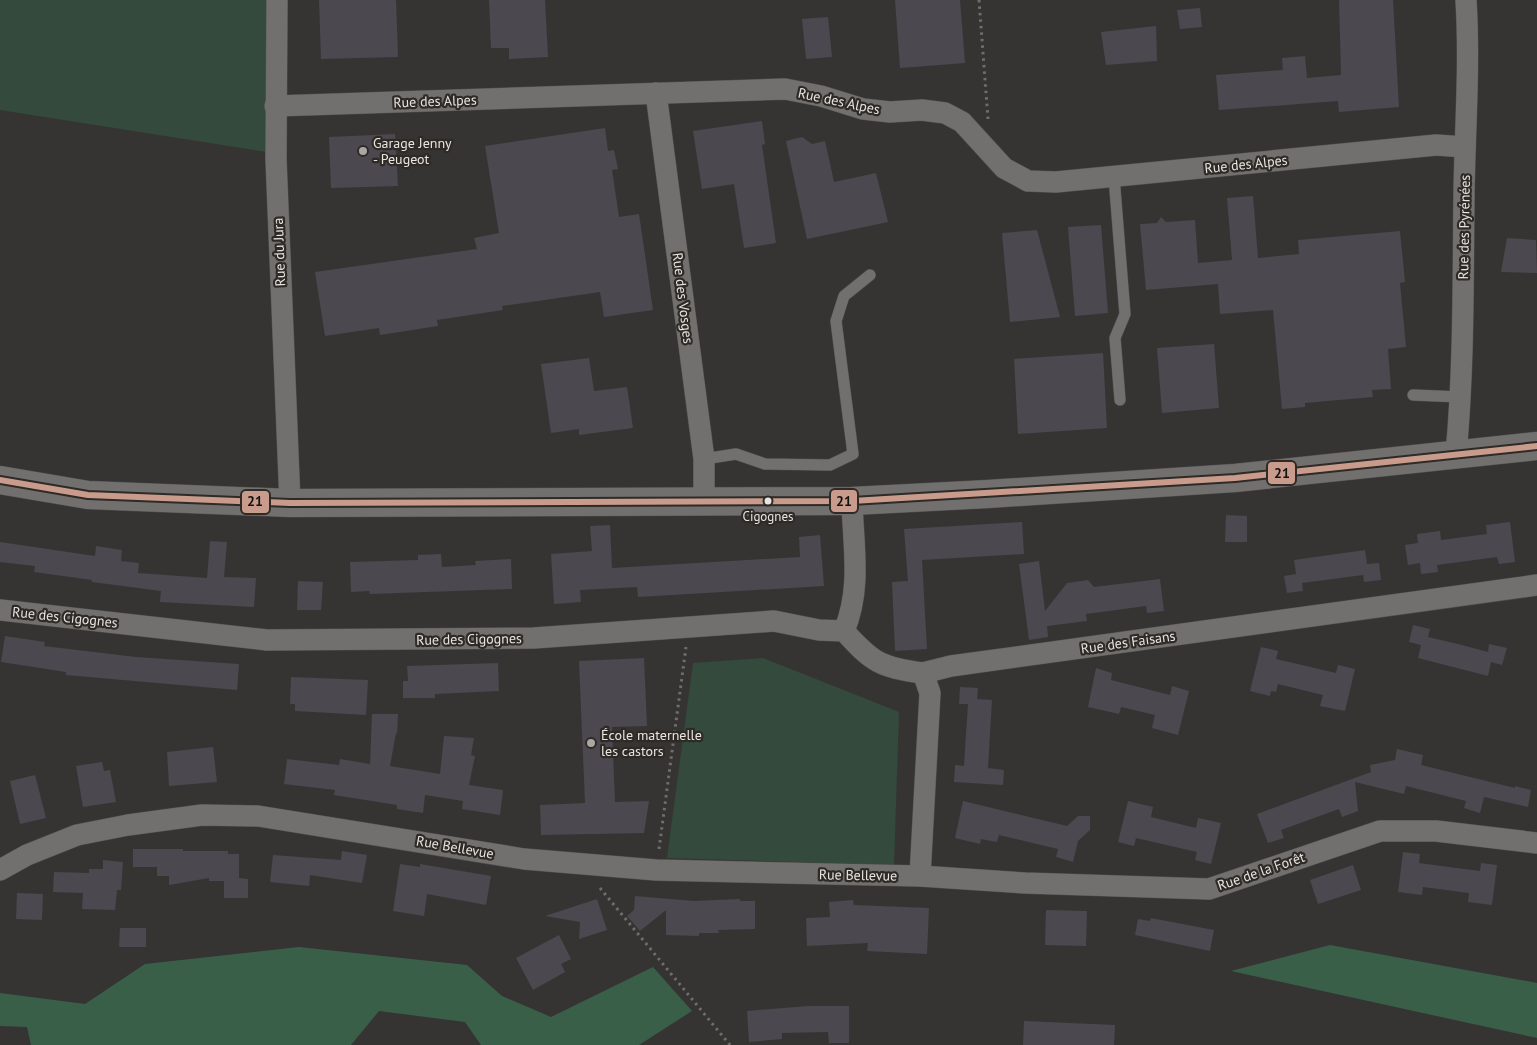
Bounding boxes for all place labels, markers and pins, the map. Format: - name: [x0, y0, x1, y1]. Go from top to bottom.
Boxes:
- place label: Garage Jenny - Peugeot: [373, 134, 452, 168]
- marker: Garage Jenny - Peugeot: [357, 145, 369, 157]
- marker: Cigognes: [763, 496, 773, 506]
- place label: Cigognes: [742, 508, 794, 525]
- place label: École maternelle les castors: [601, 726, 702, 760]
- marker: École maternelle les castors: [585, 737, 597, 749]

